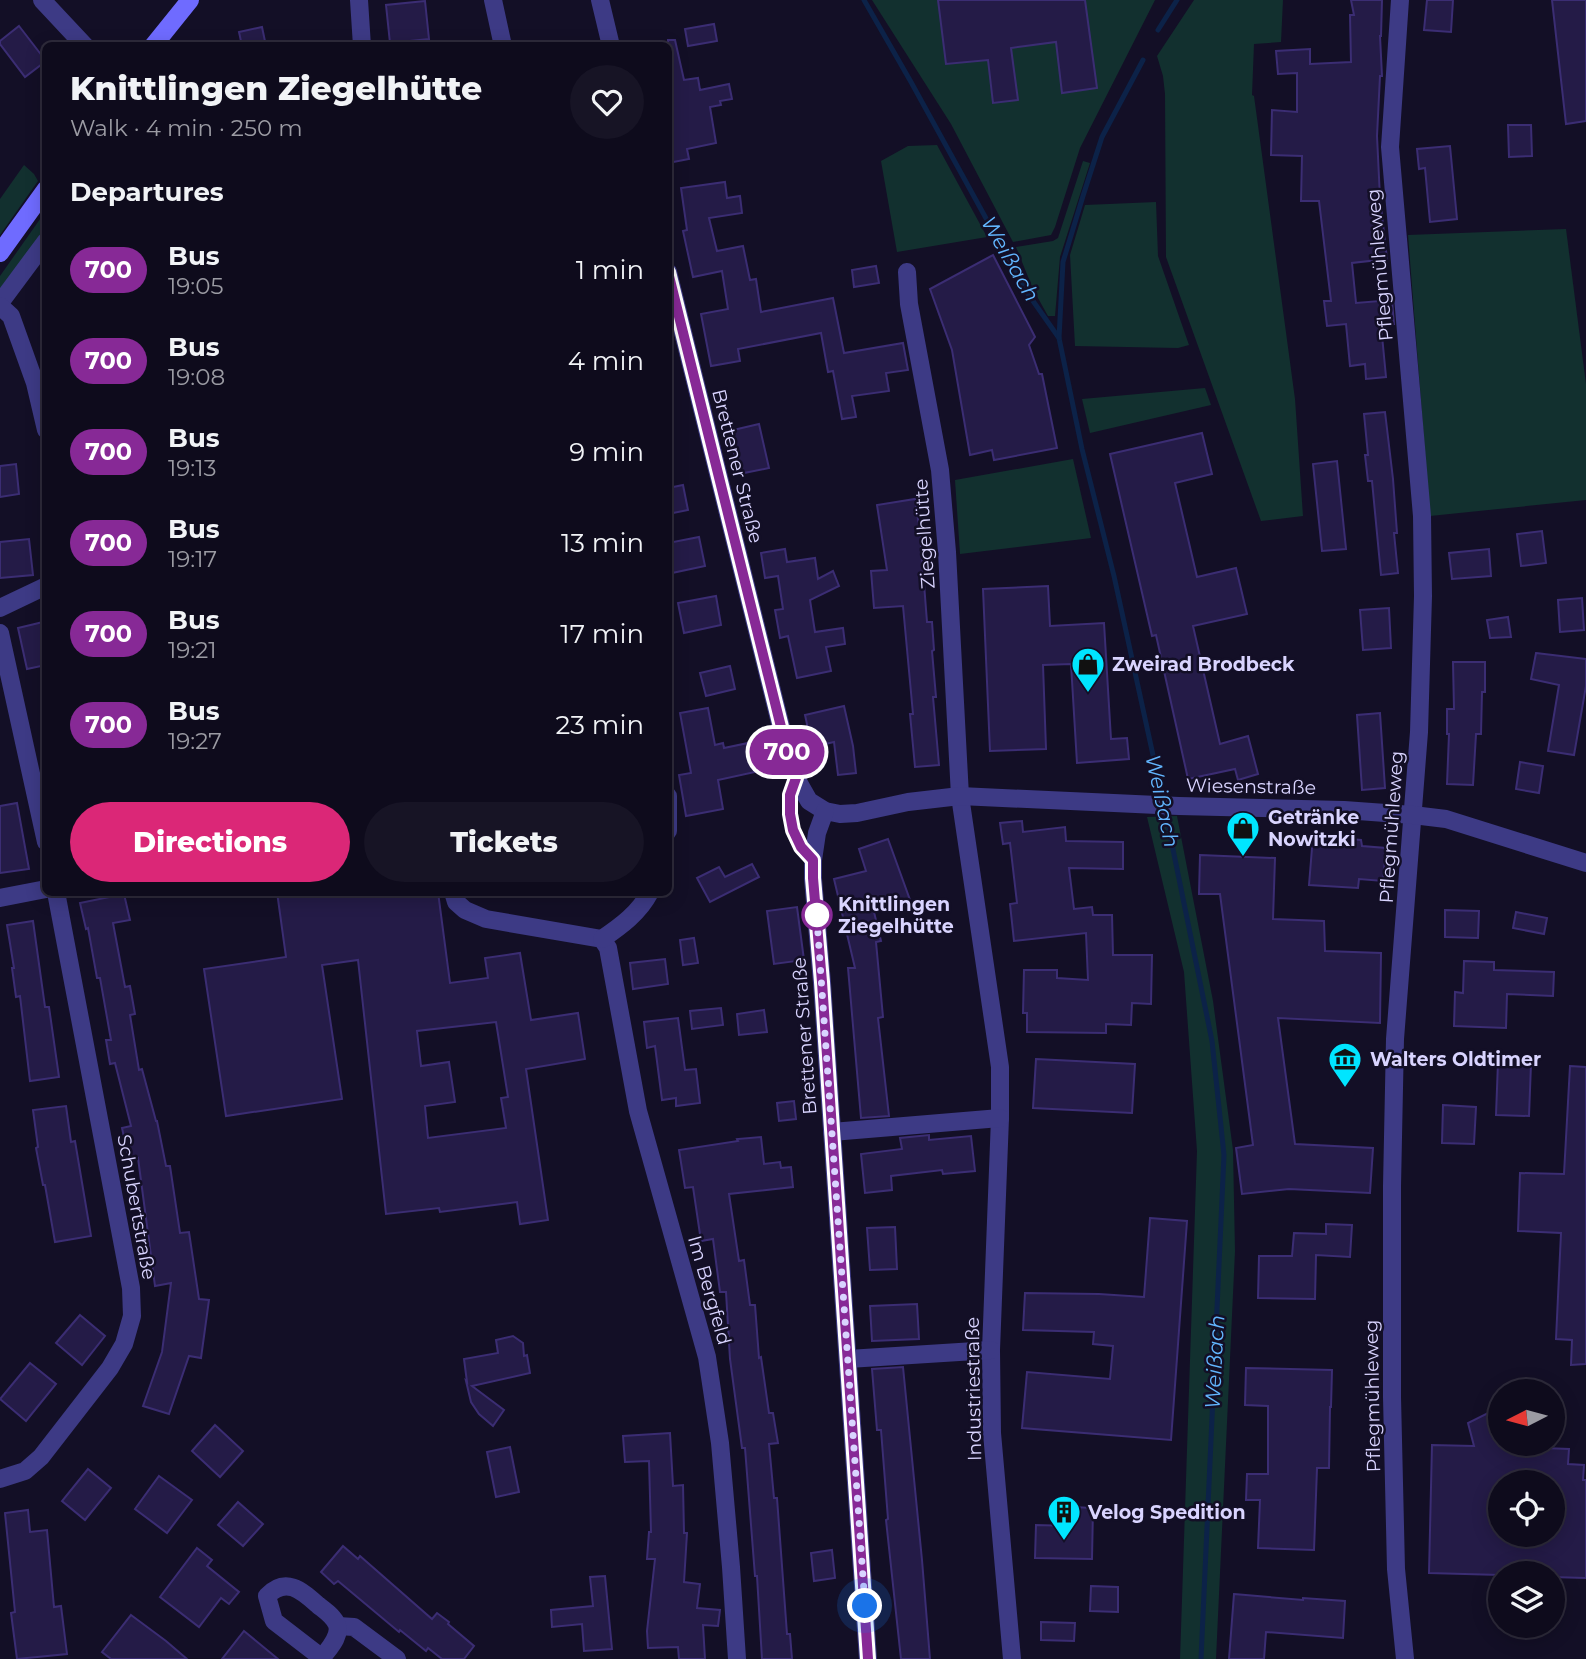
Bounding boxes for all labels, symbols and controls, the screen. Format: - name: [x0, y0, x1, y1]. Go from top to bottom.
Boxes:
- button: heart: [570, 65, 644, 139]
- text: Knittlingen Ziegelhütte: [70, 68, 482, 108]
- text: Walk · 4 min · 250 m: [70, 114, 303, 142]
- text: Departures: [70, 176, 224, 208]
- street label: Pflegmühleweg: [1361, 188, 1398, 342]
- water label: Weißach: [976, 212, 1045, 306]
- text: Bus: [168, 240, 220, 272]
- text: 1 min: [576, 254, 644, 286]
- text: 700: [85, 255, 132, 284]
- text: 19:05: [168, 272, 223, 300]
- text: Bus: [168, 331, 220, 363]
- text: 4 min: [568, 345, 644, 377]
- text: 700: [85, 346, 132, 375]
- text: 19:08: [168, 363, 225, 391]
- street label: Brettener Straße: [707, 387, 768, 546]
- text: Bus: [168, 422, 220, 454]
- text: 9 min: [569, 436, 644, 468]
- text: 700: [85, 437, 132, 466]
- text: 19:13: [168, 454, 216, 482]
- street label: Ziegelhütte: [909, 478, 940, 590]
- text: Bus: [168, 513, 220, 545]
- text: 13 min: [561, 527, 644, 559]
- text: 700: [85, 528, 132, 557]
- text: 19:17: [168, 545, 217, 573]
- text: Bus: [168, 604, 220, 636]
- text: 17 min: [560, 618, 644, 650]
- text: 700: [85, 619, 132, 648]
- text: 19:21: [168, 636, 217, 664]
- shop icon: Zweirad Brodbeck: [1069, 645, 1107, 694]
- place label: Zweirad Brodbeck: [1112, 653, 1295, 676]
- text: Bus: [168, 695, 220, 727]
- text: 23 min: [556, 709, 644, 741]
- text: 700: [85, 710, 132, 739]
- text: 19:27: [168, 727, 222, 755]
- line badge: 700: [747, 729, 827, 775]
- text: 700: [764, 737, 811, 766]
- street label: Pflegmühleweg: [1375, 750, 1408, 904]
- water label: Weißach: [1140, 752, 1185, 850]
- street label: Wiesenstraße: [1186, 774, 1316, 799]
- button: Directions: [70, 802, 350, 882]
- button: Tickets: [364, 802, 644, 882]
- place label: Getränke Nowitzki: [1268, 806, 1359, 851]
- shop icon: Getränke Nowitzki: [1224, 809, 1262, 858]
- place label: Knittlingen Ziegelhütte: [838, 893, 954, 938]
- marker: Knittlingen Ziegelhütte: [802, 900, 832, 930]
- street label: Brettener Straße: [788, 956, 821, 1116]
- museum icon: Walters Oldtimer: [1326, 1040, 1364, 1089]
- place label: Walters Oldtimer: [1370, 1048, 1541, 1071]
- street label: Schubertstraße: [112, 1133, 161, 1281]
- street label: Im Bergfeld: [683, 1233, 736, 1348]
- water label: Weißach: [1200, 1314, 1229, 1410]
- street label: Industriestraße: [961, 1317, 986, 1461]
- street label: Pflegmühleweg: [1360, 1319, 1385, 1473]
- north arrow: [1488, 1379, 1564, 1456]
- map controls: [1488, 1379, 1565, 1638]
- button: locate: [1488, 1470, 1565, 1547]
- building icon: Velog Spedition: [1045, 1493, 1083, 1542]
- place label: Velog Spedition: [1087, 1501, 1246, 1524]
- button: layers: [1488, 1561, 1565, 1638]
- your location: [847, 1588, 882, 1623]

